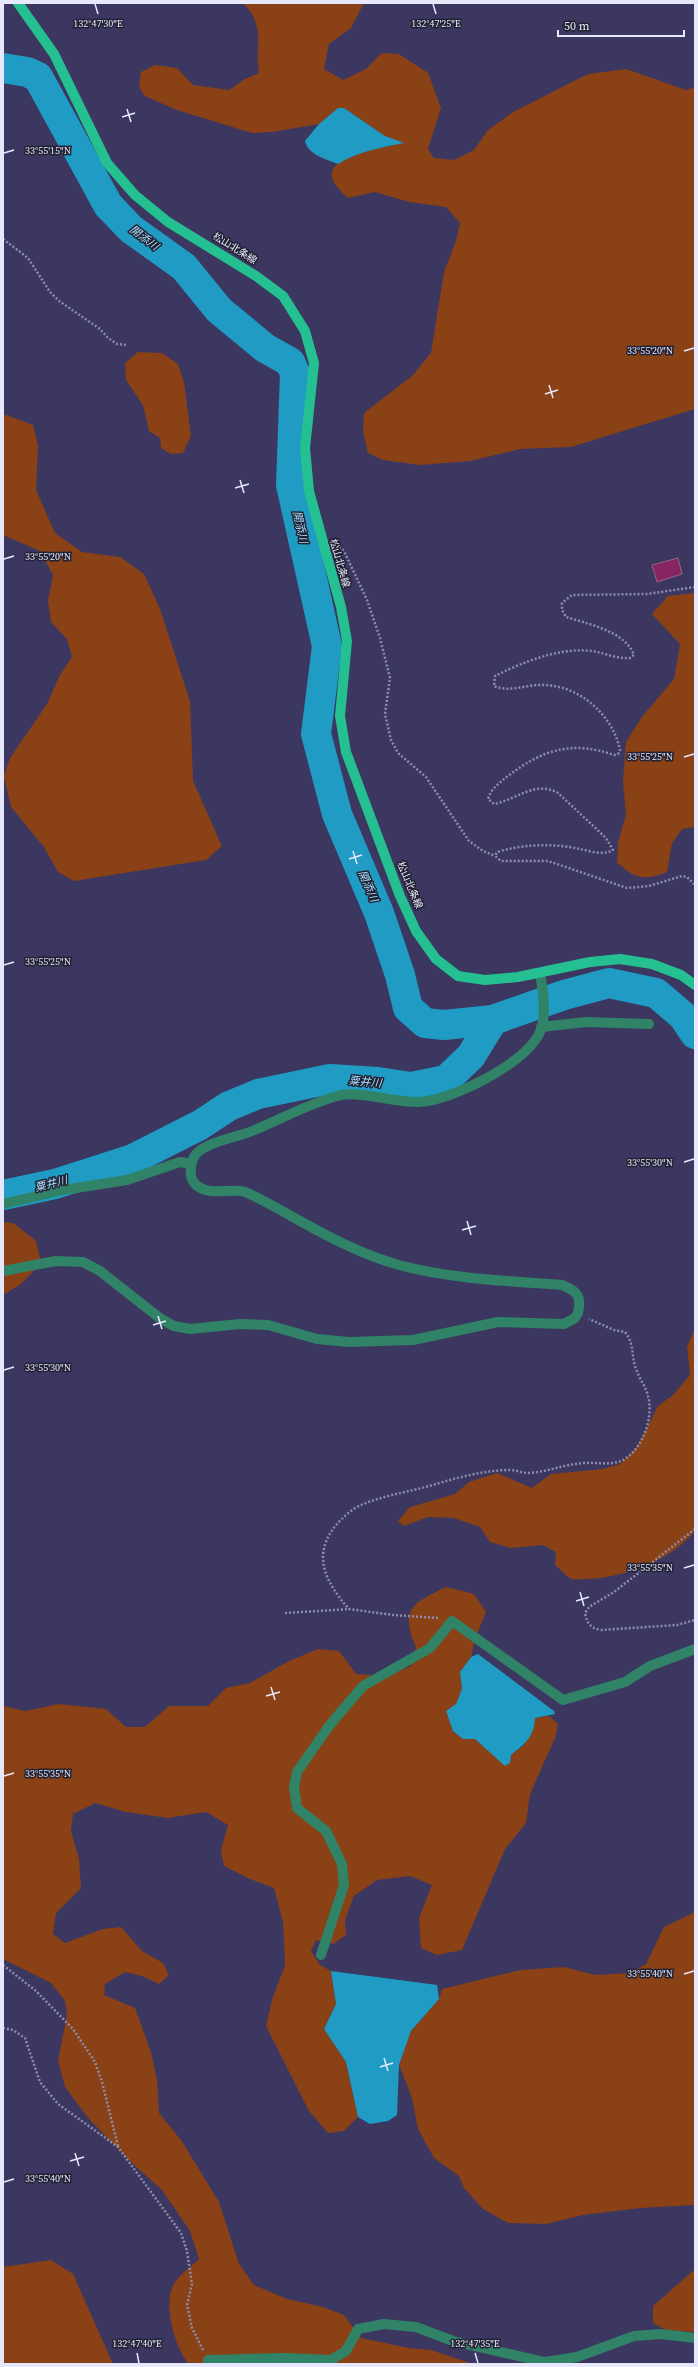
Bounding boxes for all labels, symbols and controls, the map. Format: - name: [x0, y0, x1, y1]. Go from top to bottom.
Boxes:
- scale bar: [558, 12, 684, 38]
- text: 132°47'30"E: [73, 17, 123, 30]
- text: 132°47'25"E: [411, 17, 461, 30]
- text: 50 m: [564, 18, 590, 34]
- text: 33°55'15"N: [25, 144, 71, 157]
- water label: 開添川: [126, 222, 162, 255]
- street label: 松山北条線: [210, 229, 260, 267]
- text: 33°55'20"N: [627, 344, 673, 357]
- water label: 開添川: [289, 509, 311, 546]
- street label: 松山北条線: [327, 537, 353, 589]
- text: 33°55'20"N: [25, 550, 71, 563]
- text: 33°55'25"N: [627, 750, 673, 763]
- street label: 松山北条線: [394, 859, 426, 911]
- water label: 開添川: [355, 868, 382, 905]
- text: 33°55'25"N: [25, 955, 71, 968]
- water label: 粟井川: [348, 1073, 383, 1091]
- text: 33°55'30"N: [627, 1156, 673, 1169]
- water label: 粟井川: [33, 1172, 70, 1195]
- text: 33°55'30"N: [25, 1361, 71, 1374]
- text: 33°55'35"N: [627, 1561, 673, 1574]
- text: 33°55'35"N: [25, 1767, 71, 1780]
- text: 33°55'40"N: [627, 1967, 673, 1980]
- text: 33°55'40"N: [25, 2172, 71, 2185]
- text: 132°47'40"E: [112, 2337, 162, 2350]
- text: 132°47'35"E: [450, 2337, 500, 2350]

